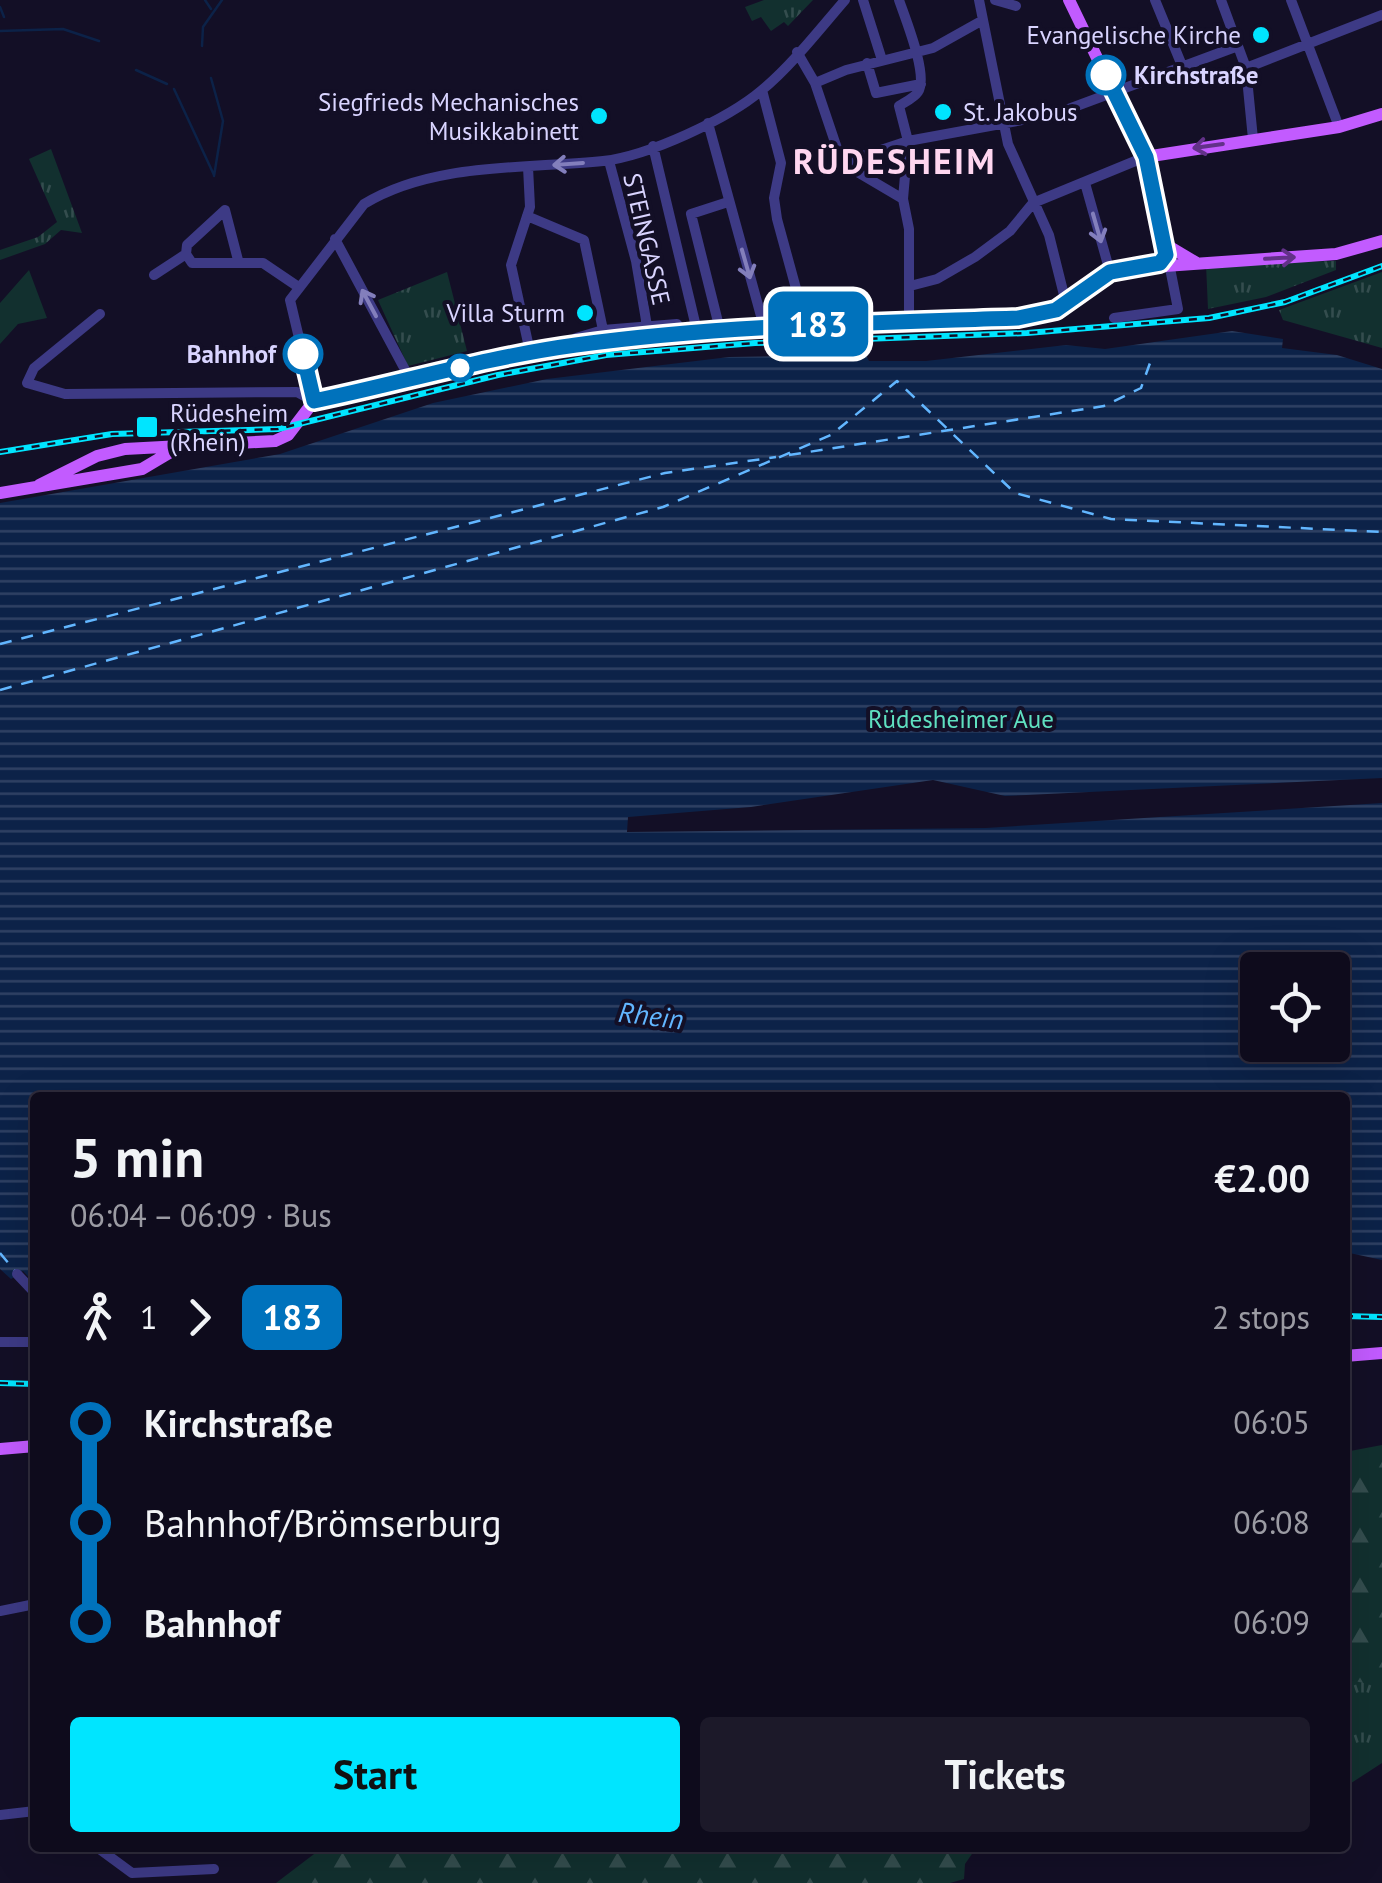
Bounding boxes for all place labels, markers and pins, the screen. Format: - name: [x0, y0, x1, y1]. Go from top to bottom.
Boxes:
- place label: Evangelische Kirche: [1026, 19, 1241, 51]
- marker: Evangelische Kirche: [1250, 24, 1272, 46]
- marker: Kirchstraße: [1087, 56, 1125, 94]
- place label: Kirchstraße: [1134, 59, 1258, 91]
- place label: Siegfrieds Mechanisches Musikkabinett: [318, 86, 580, 147]
- place label: St. Jakobus: [963, 96, 1077, 128]
- marker: St. Jakobus: [932, 101, 954, 123]
- marker: Siegfrieds Mechanisches Musikkabinett: [588, 105, 610, 127]
- place label: Villa Sturm: [445, 297, 565, 329]
- marker: Villa Sturm: [574, 302, 596, 324]
- marker: Bahnhof: [284, 335, 322, 373]
- place label: Bahnhof: [187, 338, 278, 370]
- unlabelled marker: [447, 355, 473, 381]
- place label: Rüdesheim (Rhein): [170, 397, 288, 458]
- marker: Rüdesheim (Rhein): [134, 414, 160, 440]

